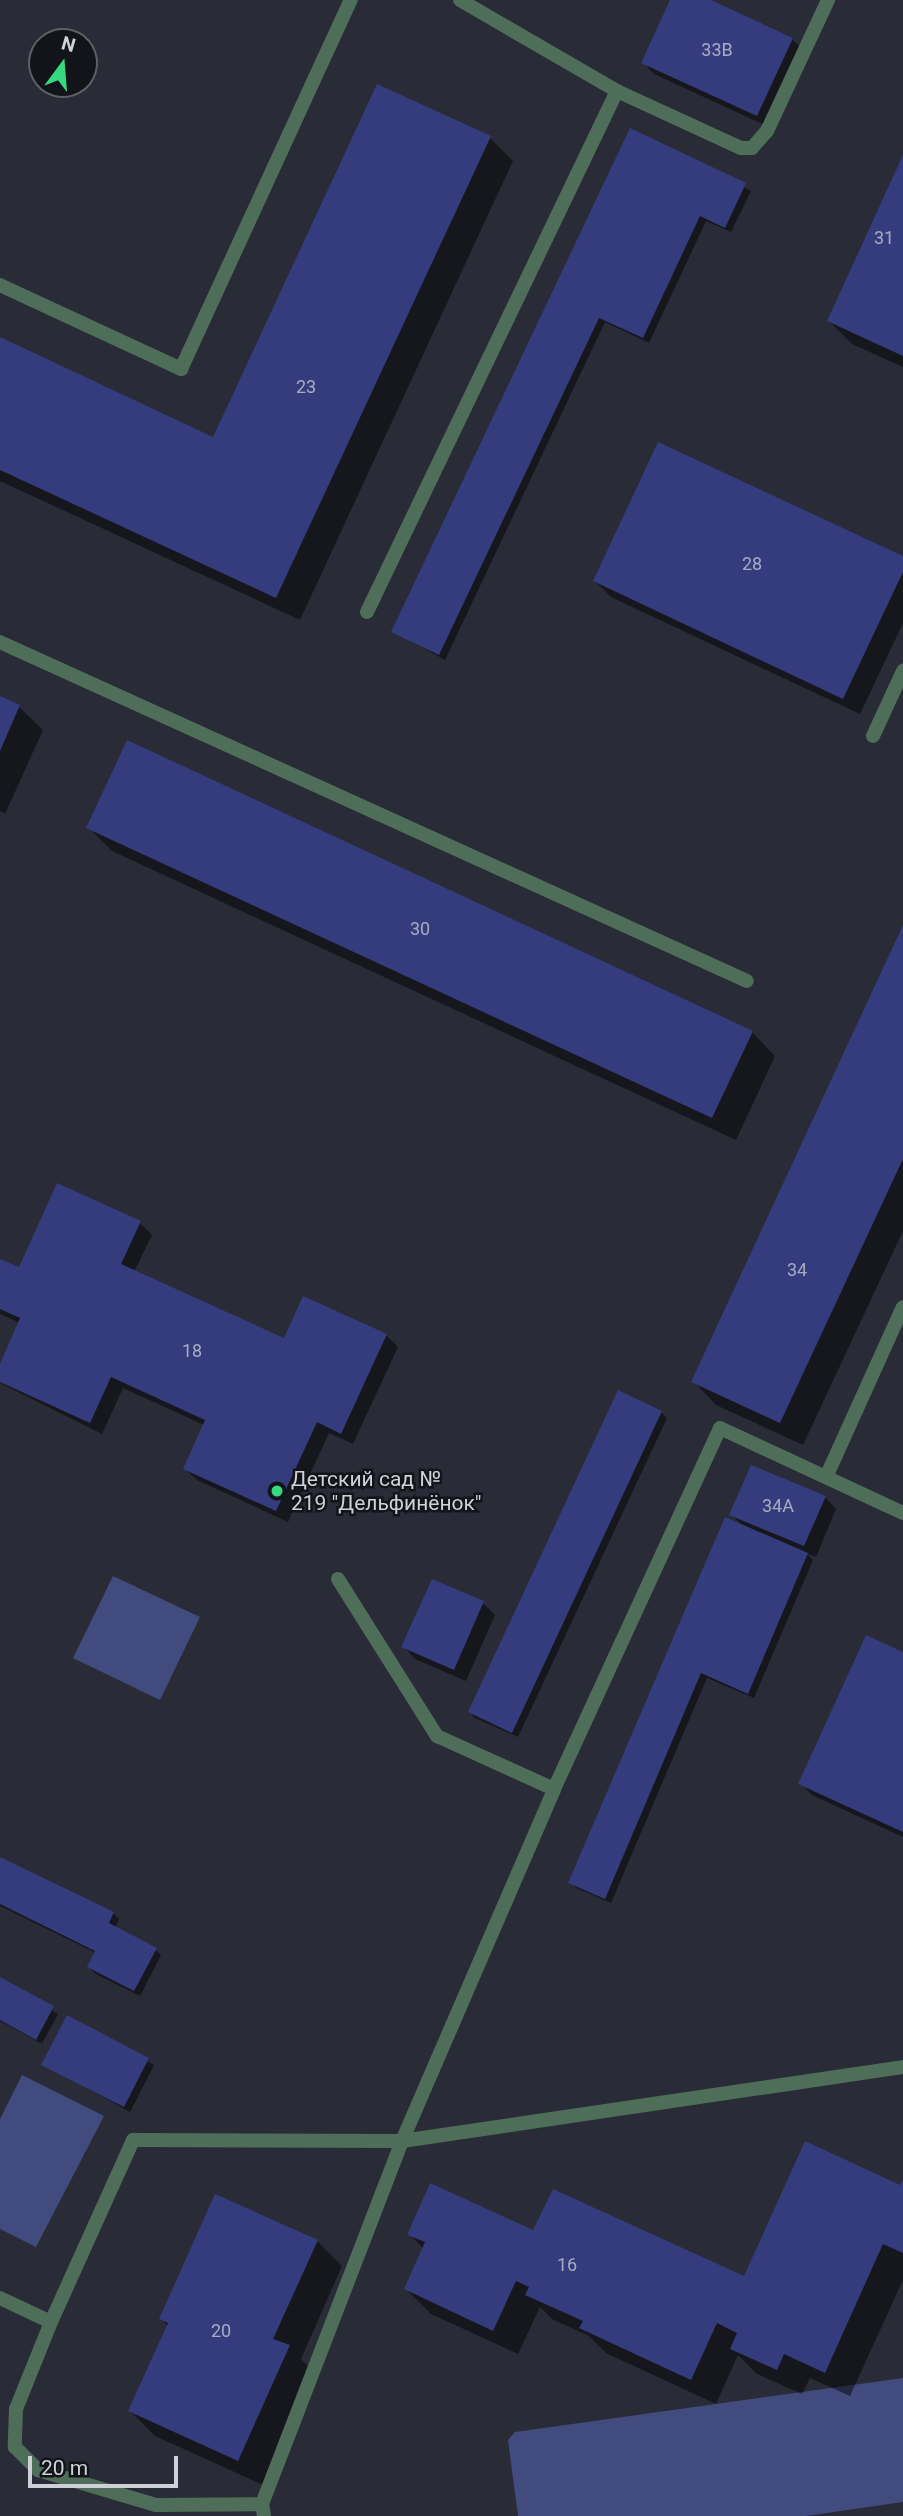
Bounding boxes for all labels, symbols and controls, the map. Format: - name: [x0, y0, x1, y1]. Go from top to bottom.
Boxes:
- north arrow: [28, 28, 98, 98]
- text: N: [59, 31, 78, 57]
- house number: 33В: [701, 39, 733, 61]
- house number: 31: [874, 227, 894, 249]
- house number: 23: [296, 376, 316, 398]
- house number: 28: [742, 553, 762, 575]
- house number: 30: [410, 918, 430, 940]
- house number: 34: [787, 1259, 807, 1281]
- house number: 18: [182, 1340, 202, 1362]
- place label: Детский сад № 219 "Дельфинёнок": [291, 1466, 482, 1516]
- marker: Детский сад № 219 "Дельфинёнок": [269, 1483, 285, 1499]
- house number: 34А: [762, 1495, 794, 1517]
- house number: 16: [557, 2254, 577, 2276]
- house number: 20: [211, 2320, 231, 2342]
- scale bar: [32, 2442, 182, 2486]
- text: 20 m: [41, 2456, 88, 2480]

